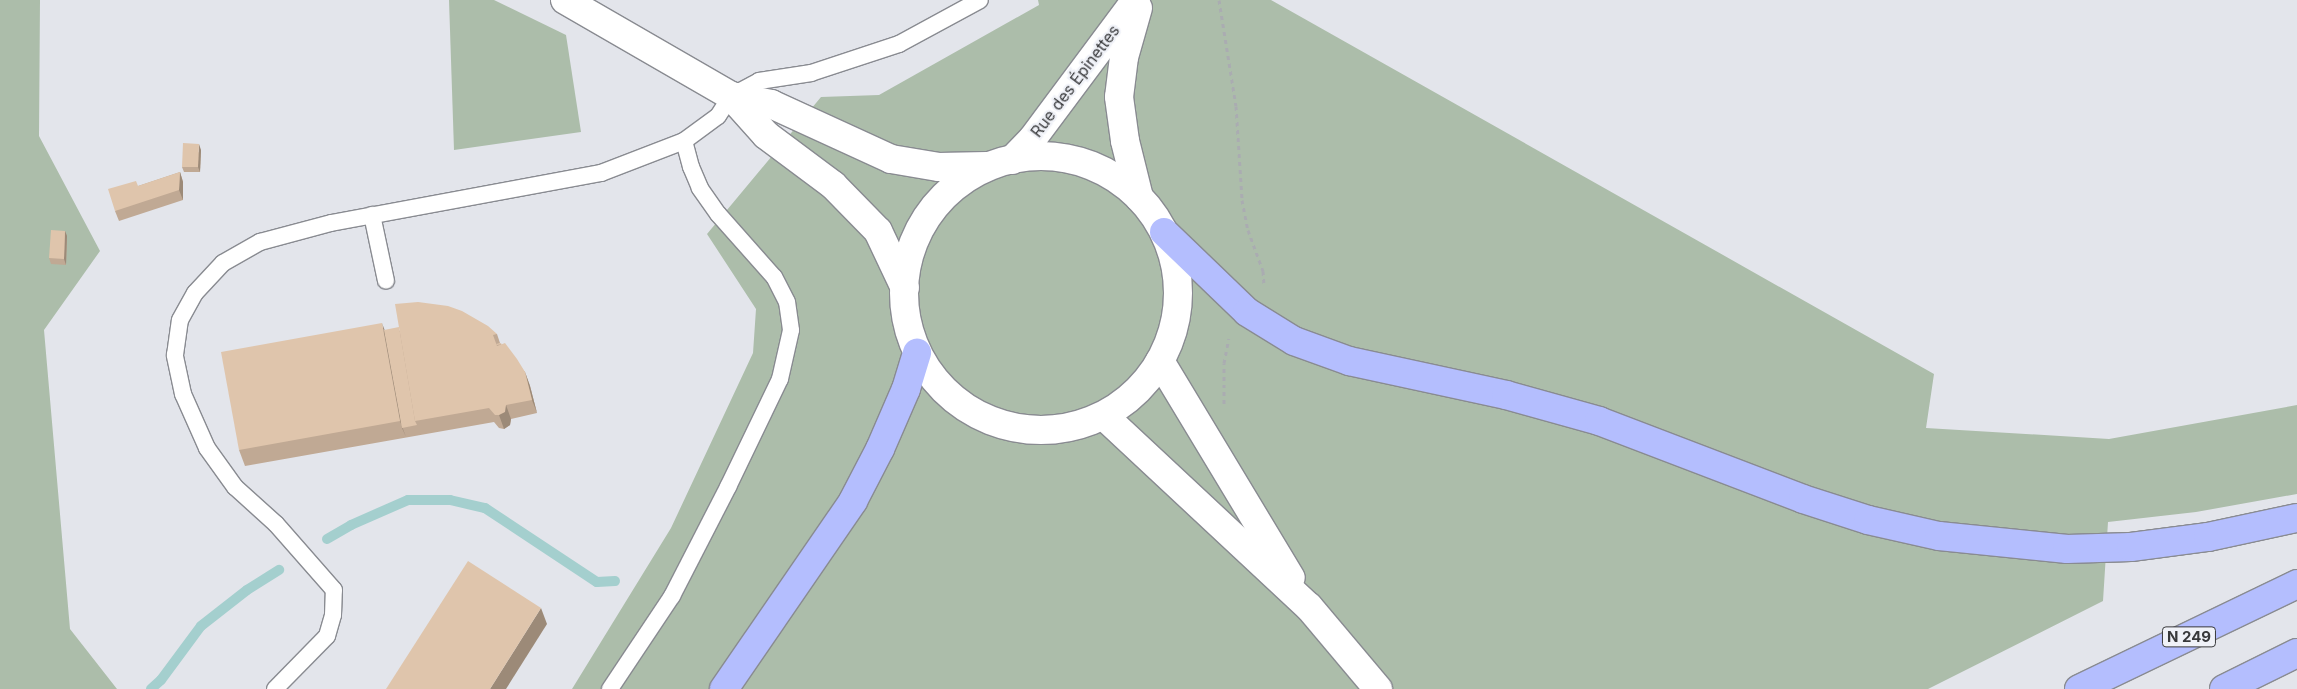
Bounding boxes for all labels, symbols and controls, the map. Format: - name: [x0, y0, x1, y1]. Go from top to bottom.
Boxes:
- street label: Rue des Épinettes: [1027, 21, 1123, 141]
- road number: N 249: [2162, 624, 2216, 650]

